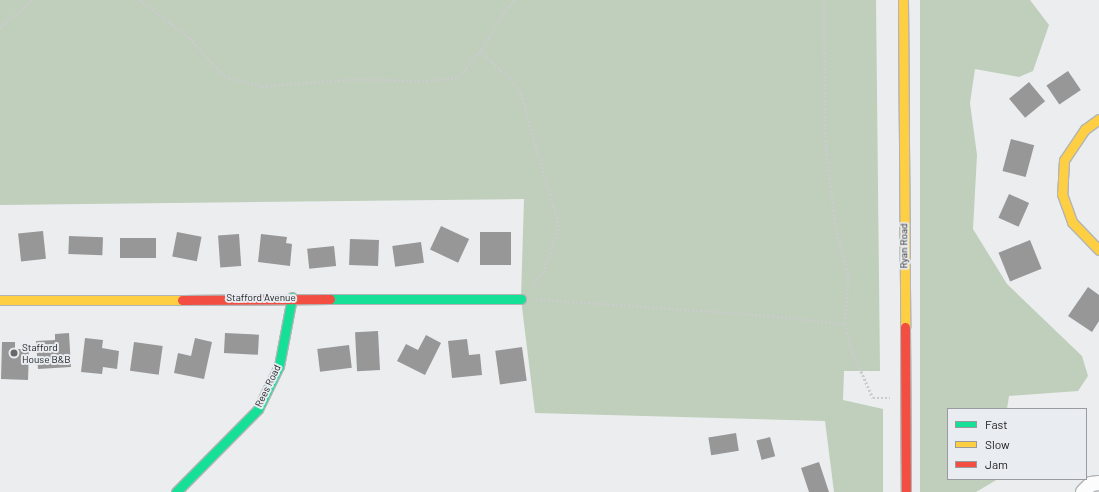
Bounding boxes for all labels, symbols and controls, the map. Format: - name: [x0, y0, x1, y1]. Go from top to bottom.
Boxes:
- street label: Ryan Road: [898, 223, 910, 269]
- street label: Stafford Avenue: [226, 292, 296, 304]
- place label: Stafford House B&B: [22, 341, 71, 364]
- marker: Stafford House B&B: [9, 348, 19, 358]
- street label: Rees Road: [253, 363, 283, 409]
- legend: [947, 408, 1087, 480]
- text: Fast: [985, 417, 1008, 431]
- text: Slow: [985, 437, 1010, 451]
- text: Jam: [985, 457, 1008, 471]

